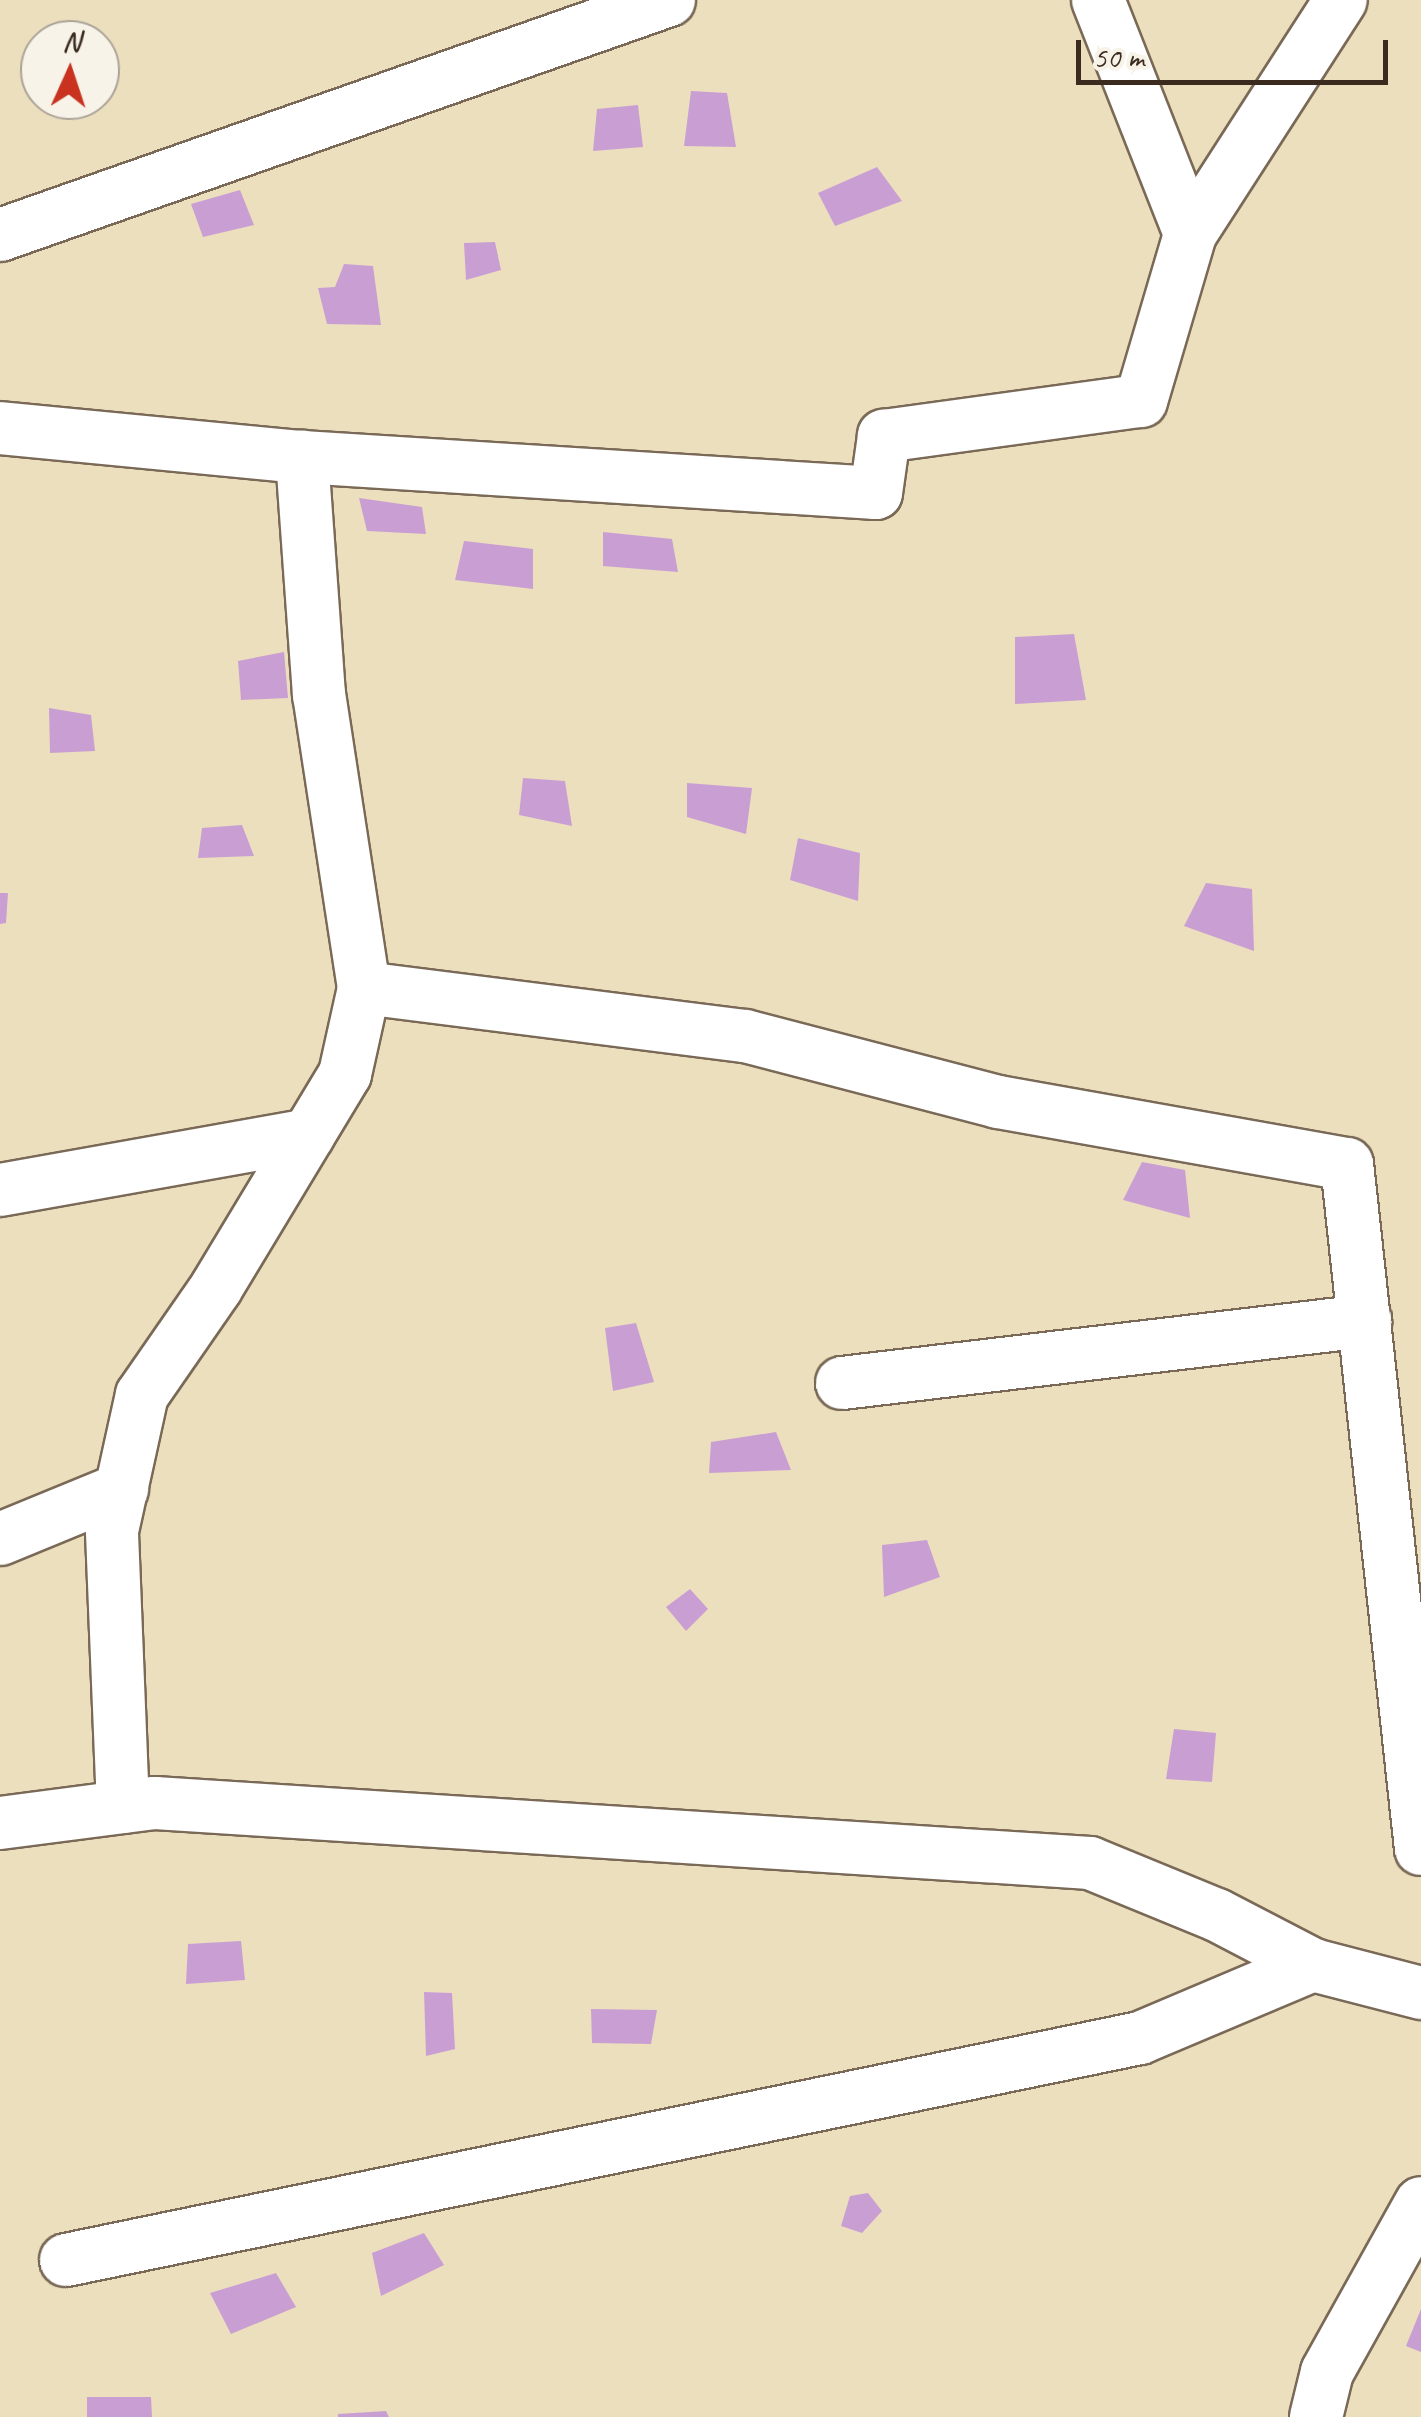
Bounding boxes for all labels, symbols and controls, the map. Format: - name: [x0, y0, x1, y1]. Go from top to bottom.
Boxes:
- north arrow: [20, 20, 120, 120]
- scale bar: [1081, 20, 1394, 82]
- text: N: [62, 24, 81, 59]
- text: 50 m: [1093, 38, 1144, 76]

